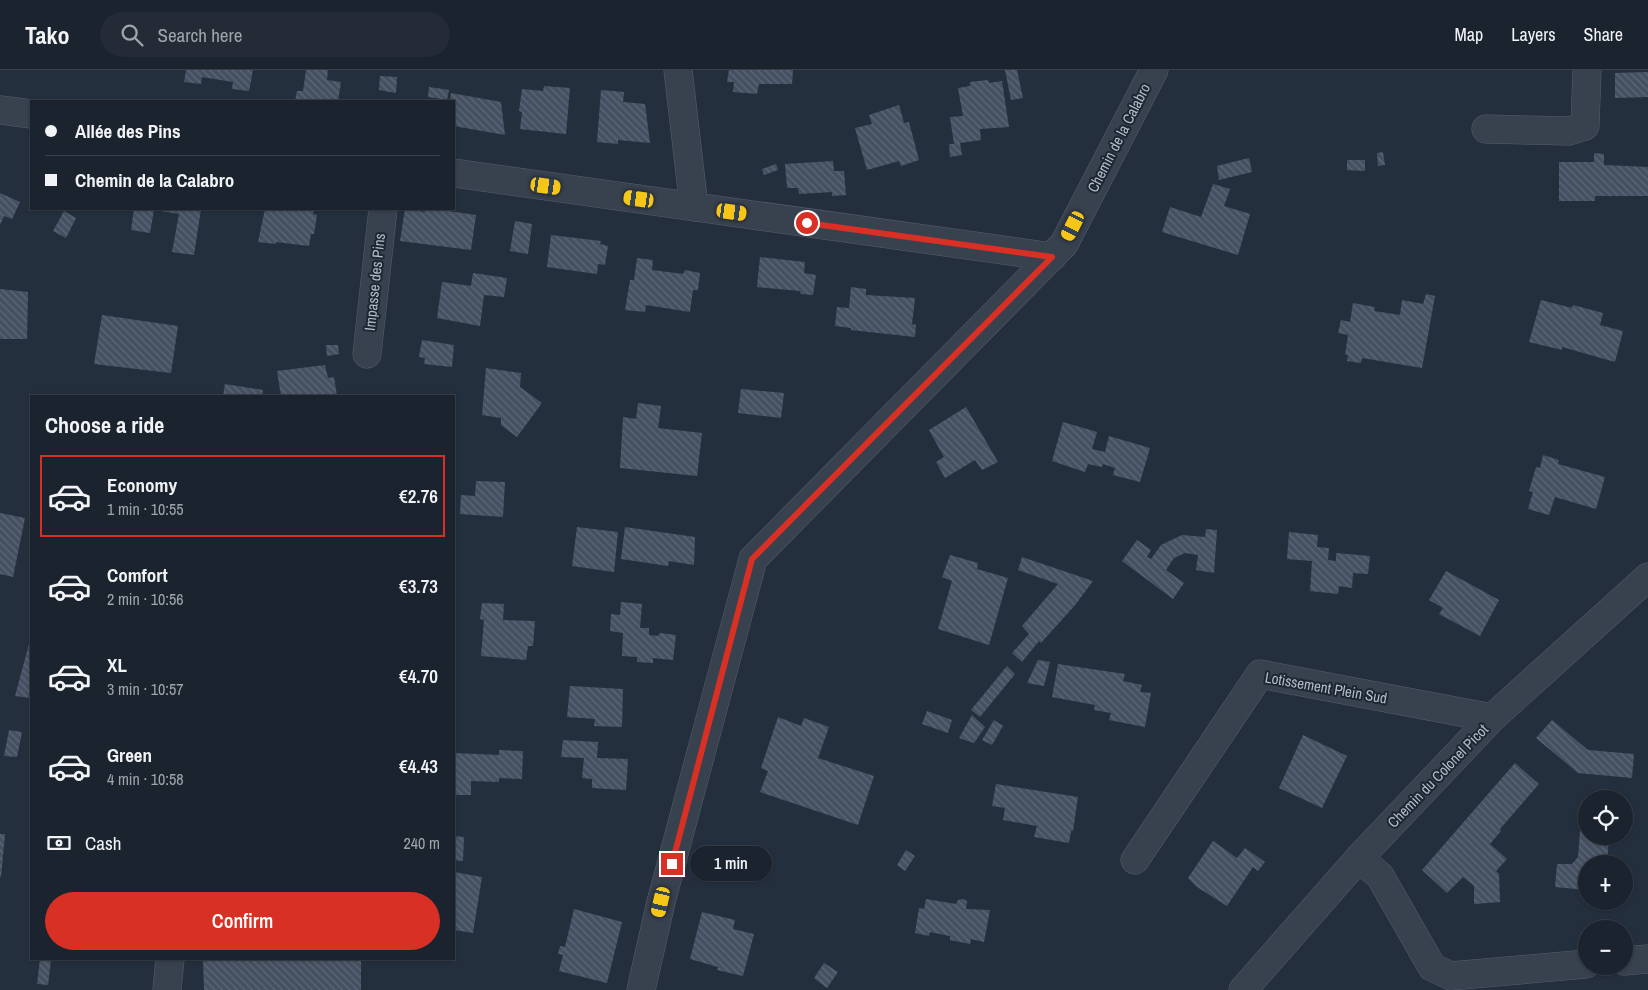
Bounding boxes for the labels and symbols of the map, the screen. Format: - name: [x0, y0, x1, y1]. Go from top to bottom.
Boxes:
- street label: Chemin de la Calabro: [1082, 80, 1155, 196]
- car: [530, 176, 561, 196]
- car: [623, 189, 654, 209]
- car: [716, 202, 747, 222]
- car: [1059, 209, 1086, 243]
- route start: [796, 212, 818, 234]
- street label: Impasse des Pins: [359, 232, 390, 332]
- street label: Lotissement Plein Sud: [1263, 666, 1389, 709]
- street label: Chemin du Colonel Picot: [1383, 719, 1493, 832]
- callout: 1 min: [690, 846, 772, 882]
- route end: [661, 853, 683, 875]
- car: [650, 886, 671, 918]

